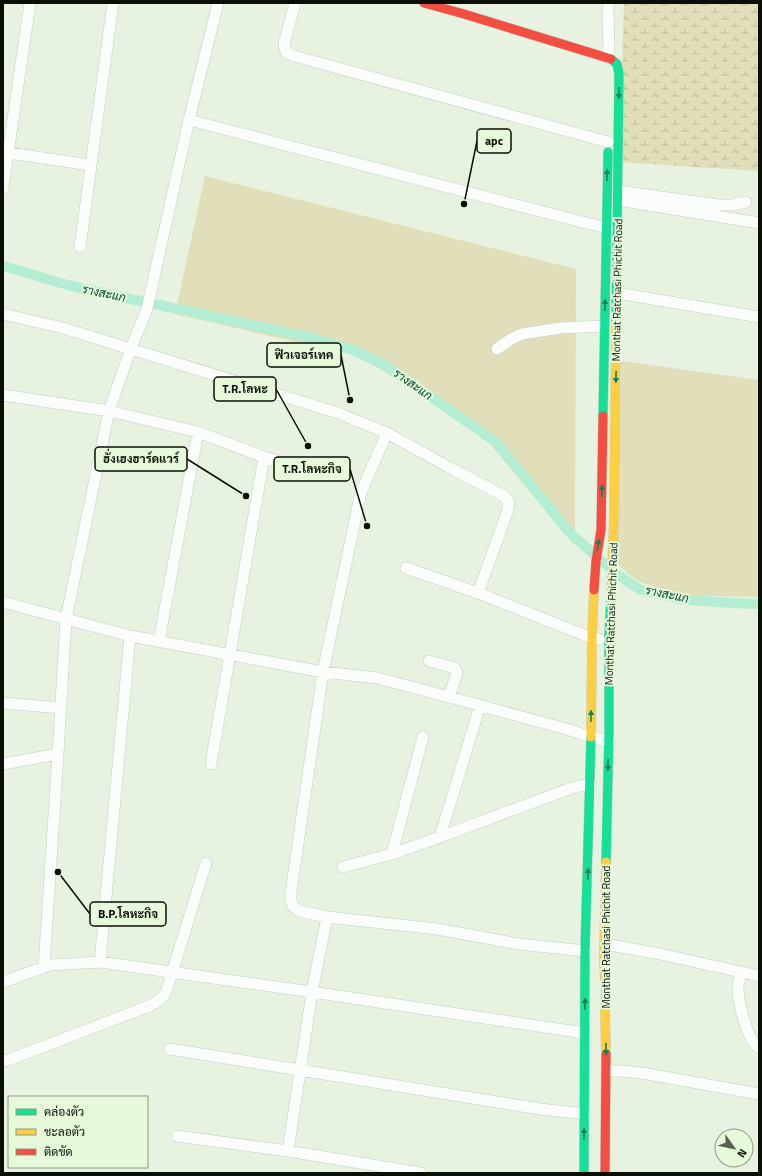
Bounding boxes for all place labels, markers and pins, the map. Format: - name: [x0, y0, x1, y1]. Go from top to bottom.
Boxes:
- callout: apc: [477, 129, 511, 153]
- callout: ฟิวเจอร์เทค: [267, 343, 341, 367]
- callout: T.R.โลหะ: [214, 377, 276, 401]
- callout: ฮั่งเฮงฮาร์ดแวร์: [95, 447, 187, 471]
- callout: T.R.โลหะกิจ: [274, 457, 350, 481]
- callout: B.P.โลหะกิจ: [90, 902, 166, 926]

